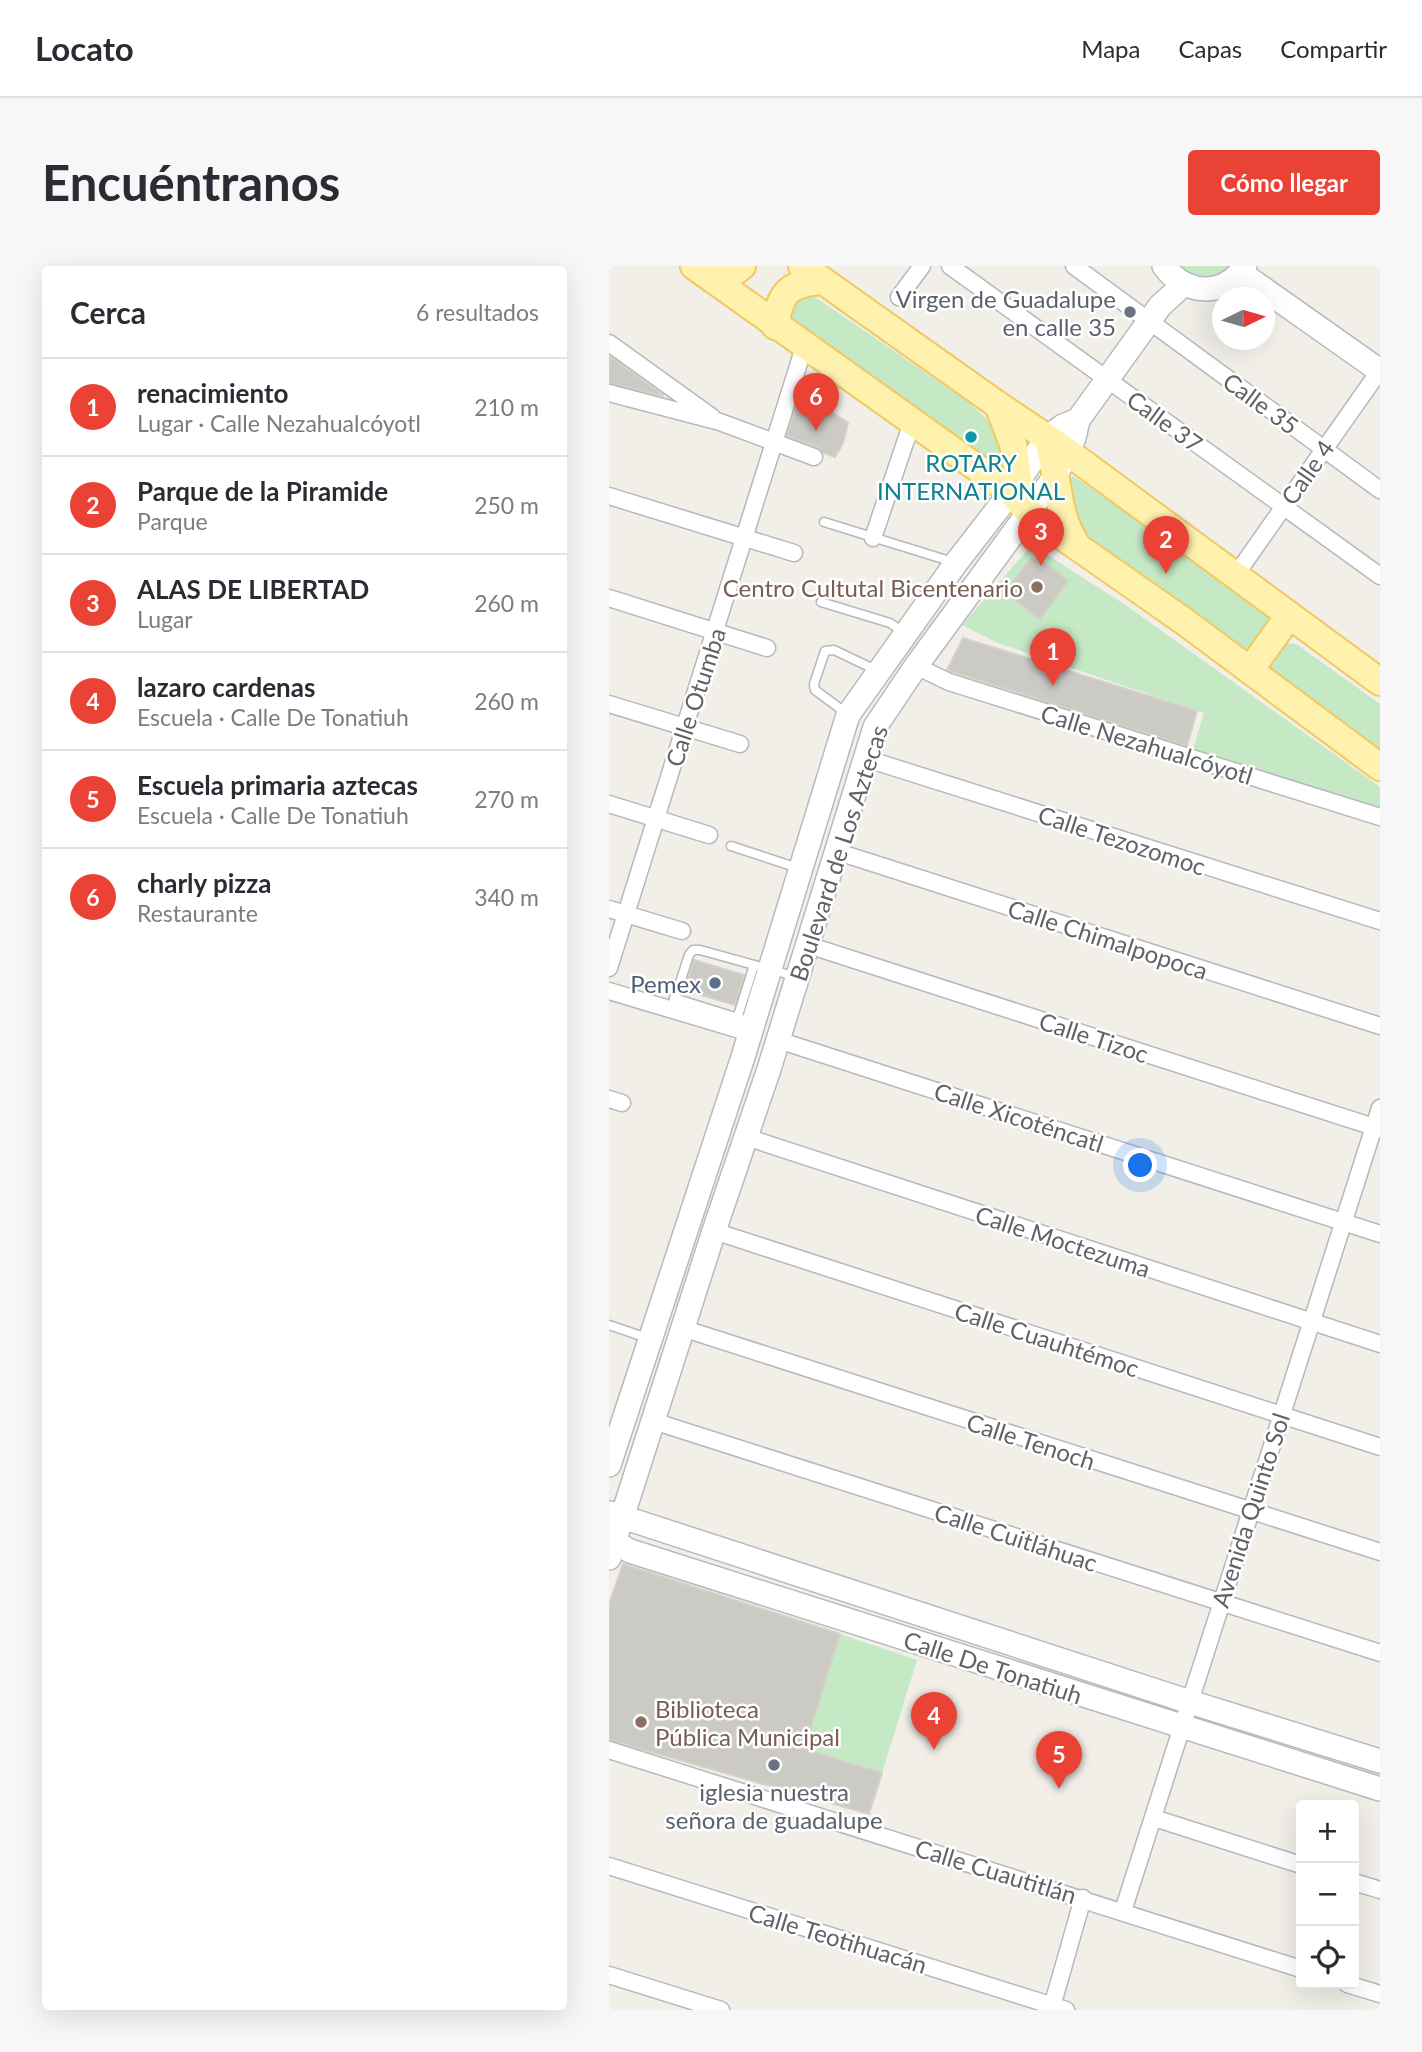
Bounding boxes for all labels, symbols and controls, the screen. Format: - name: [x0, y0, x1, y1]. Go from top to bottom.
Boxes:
- text: Locato: [35, 28, 134, 68]
- text: Mapa: [1081, 34, 1140, 63]
- text: Capas: [1178, 34, 1242, 63]
- text: Compartir: [1280, 34, 1387, 63]
- button: Cómo llegar: [1188, 150, 1380, 215]
- text: Encuéntranos: [42, 153, 340, 211]
- place label: Virgen de Guadalupe en calle 35: [896, 284, 1116, 341]
- north arrow: [1212, 287, 1275, 350]
- text: Cerca: [70, 294, 146, 330]
- text: 6 resultados: [416, 298, 539, 326]
- marker: Virgen de Guadalupe en calle 35: [1122, 304, 1138, 320]
- street label: Calle 35: [1218, 366, 1304, 440]
- pin: 6: [793, 373, 839, 431]
- text: renacimiento: [137, 377, 288, 409]
- street label: Calle 37: [1122, 384, 1208, 458]
- text: 1: [86, 393, 100, 421]
- text: 210 m: [474, 393, 539, 421]
- text: Lugar · Calle Nezahualcóyotl: [137, 409, 421, 437]
- marker: ROTARY INTERNATIONAL: [963, 429, 979, 445]
- street label: Calle 4: [1274, 434, 1340, 510]
- place label: ROTARY INTERNATIONAL: [877, 448, 1065, 505]
- text: Parque de la Piramide: [137, 475, 388, 507]
- text: 2: [86, 491, 100, 519]
- text: 250 m: [474, 491, 539, 519]
- text: Parque: [137, 507, 208, 535]
- pin: 3: [1018, 508, 1064, 566]
- pin: 2: [1143, 516, 1189, 574]
- text: ALAS DE LIBERTAD: [137, 573, 369, 605]
- place label: Centro Cultutal Bicentenario: [723, 573, 1023, 602]
- marker: Centro Cultutal Bicentenario: [1029, 579, 1045, 595]
- text: 3: [86, 589, 100, 617]
- text: 260 m: [474, 589, 539, 617]
- text: Lugar: [137, 605, 193, 633]
- street label: Calle Otumba: [659, 624, 731, 770]
- pin: 1: [1030, 628, 1076, 686]
- text: lazaro cardenas: [137, 671, 315, 703]
- text: 4: [86, 687, 100, 715]
- text: 260 m: [474, 687, 539, 715]
- street label: Calle Nezahualcóyotl: [1038, 698, 1256, 790]
- text: Escuela · Calle De Tonatiuh: [137, 703, 409, 731]
- street label: Boulevard de Los Aztecas: [783, 721, 893, 985]
- text: Escuela primaria aztecas: [137, 769, 418, 801]
- text: 5: [86, 785, 100, 813]
- text: 270 m: [474, 785, 539, 813]
- street label: Calle Tezozomoc: [1035, 799, 1209, 881]
- text: Escuela · Calle De Tonatiuh: [137, 801, 409, 829]
- text: charly pizza: [137, 867, 271, 899]
- text: 6: [86, 883, 100, 911]
- text: 340 m: [474, 883, 539, 911]
- street label: Calle Chimalpopoca: [1005, 893, 1211, 985]
- text: Restaurante: [137, 899, 258, 927]
- place label: Pemex: [630, 969, 701, 998]
- marker: Pemex: [707, 975, 723, 991]
- street label: Calle Tizoc: [1036, 1006, 1152, 1068]
- street label: Calle Xicoténcatl: [931, 1076, 1107, 1158]
- your location: [1123, 1148, 1157, 1182]
- street label: Calle Moctezuma: [972, 1199, 1154, 1283]
- street label: Calle Cuauhtémoc: [951, 1296, 1143, 1382]
- street label: Calle Tenoch: [963, 1407, 1099, 1475]
- street label: Avenida Quinto Sol: [1205, 1409, 1295, 1611]
- street label: Calle Cuitláhuac: [931, 1497, 1101, 1577]
- street label: Calle De Tonatiuh: [900, 1624, 1086, 1710]
- pin: 4: [911, 1692, 957, 1750]
- place label: Biblioteca Pública Municipal: [655, 1694, 840, 1751]
- marker: Biblioteca Pública Municipal: [633, 1714, 649, 1730]
- pin: 5: [1036, 1731, 1082, 1789]
- marker: iglesia nuestra señora de guadalupe: [766, 1757, 782, 1773]
- place label: iglesia nuestra señora de guadalupe: [665, 1777, 883, 1834]
- map controls: [1296, 1800, 1359, 1989]
- button: +: [1296, 1800, 1359, 1863]
- street label: Calle Cuautitlán: [912, 1833, 1080, 1909]
- button: −: [1296, 1863, 1359, 1926]
- street label: Calle Teotihuacán: [745, 1897, 931, 1979]
- button: locate: [1296, 1926, 1359, 1989]

